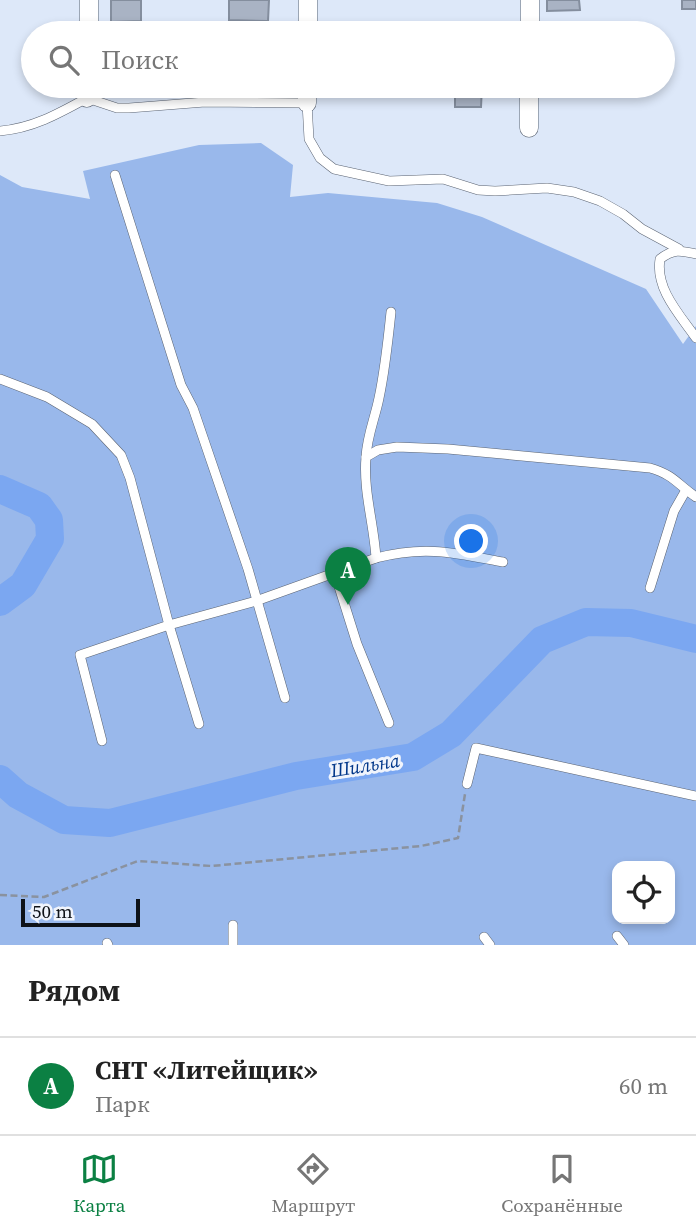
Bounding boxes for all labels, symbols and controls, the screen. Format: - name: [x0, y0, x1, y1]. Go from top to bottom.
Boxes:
- search box: [21, 21, 675, 98]
- icon: search: [45, 41, 83, 79]
- text: Поиск: [101, 42, 178, 78]
- your location: [454, 524, 488, 558]
- pin: A: [325, 547, 371, 605]
- water label: Шильна: [328, 747, 401, 783]
- map controls: [612, 861, 675, 924]
- button: locate: [612, 861, 675, 924]
- scale bar: [21, 896, 140, 928]
- text: 50 m: [32, 898, 73, 924]
- text: Рядом: [28, 970, 120, 1011]
- text: СНТ «Литейщик»: [95, 1052, 318, 1088]
- text: A: [43, 1070, 59, 1102]
- text: 60 m: [619, 1070, 668, 1102]
- text: Парк: [95, 1088, 150, 1120]
- tab: Карта: [73, 1150, 125, 1218]
- tab: Маршрут: [271, 1150, 355, 1218]
- tab: Сохранённые: [501, 1150, 623, 1218]

